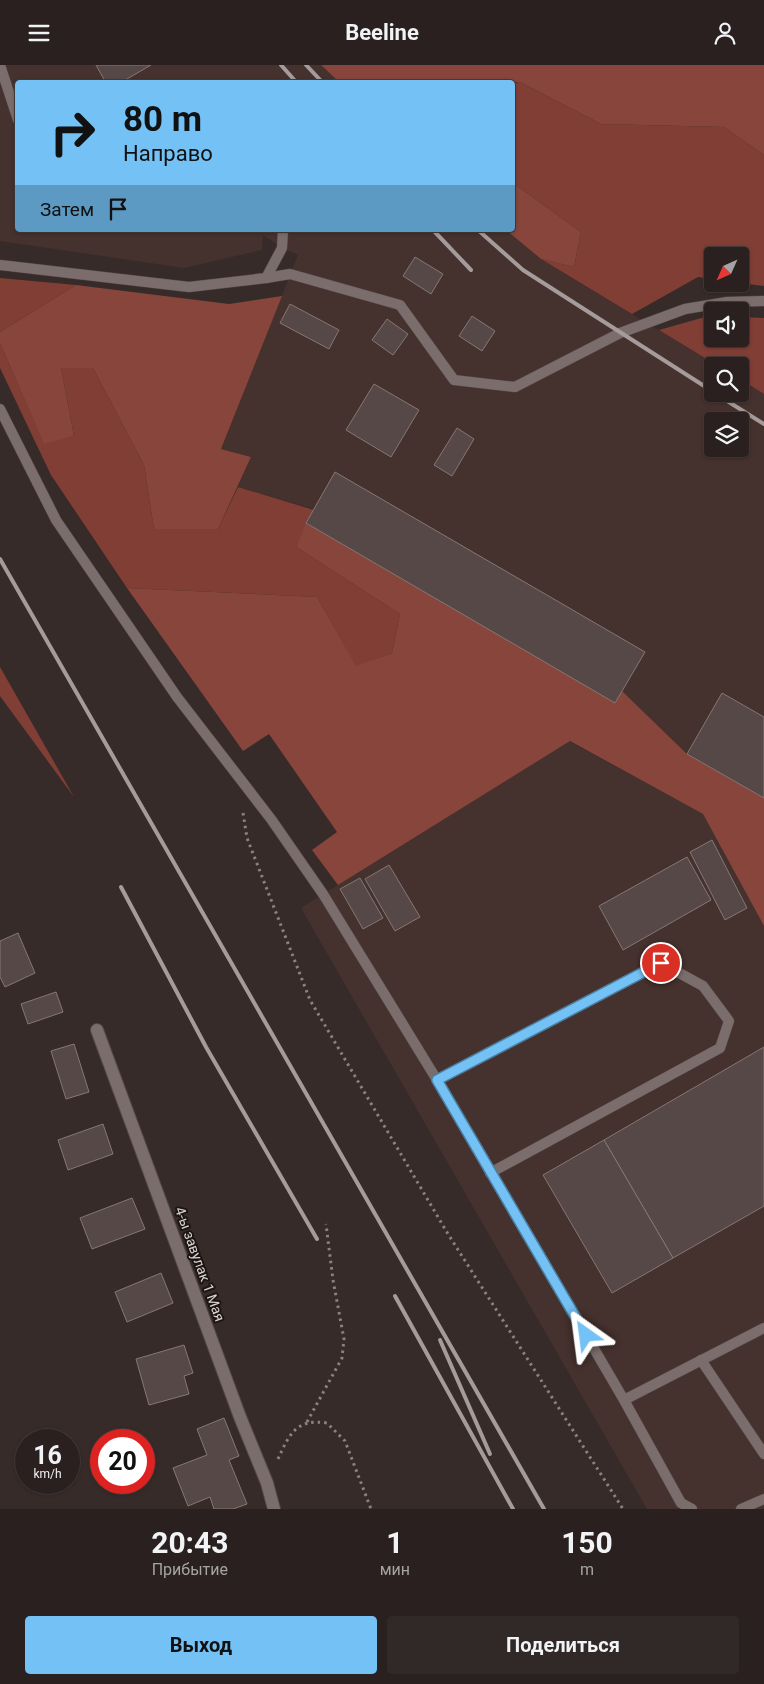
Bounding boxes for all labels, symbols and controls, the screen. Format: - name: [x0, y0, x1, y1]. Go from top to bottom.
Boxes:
- icon: menu: [25, 19, 53, 47]
- icon: person: [711, 19, 739, 47]
- text: Beeline: [345, 20, 419, 45]
- text: 80 m: [123, 99, 202, 140]
- icon: right: [40, 100, 105, 165]
- text: Направо: [123, 141, 213, 166]
- icon: arrive: [104, 195, 132, 223]
- text: Затем: [40, 198, 94, 221]
- north arrow: [704, 247, 749, 293]
- map controls: [704, 247, 749, 457]
- button: sound: [704, 302, 749, 347]
- button: search: [704, 357, 749, 402]
- button: layers: [704, 412, 749, 457]
- pin: [640, 942, 682, 984]
- icon: arrive: [647, 949, 675, 977]
- street label: 4-ы завулак 1 Мая: [172, 1205, 228, 1323]
- position arrow: [559, 1308, 611, 1360]
- speed limit sign: 20: [90, 1429, 155, 1494]
- text: 16: [33, 1441, 62, 1470]
- text: km/h: [33, 1467, 62, 1481]
- text: 20:43: [151, 1525, 228, 1560]
- text: 1: [386, 1525, 403, 1560]
- text: 150: [561, 1525, 613, 1560]
- text: Прибытие: [152, 1560, 228, 1579]
- text: мин: [380, 1560, 410, 1579]
- text: m: [580, 1560, 594, 1579]
- button: Выход: [25, 1616, 377, 1674]
- button: Поделиться: [387, 1616, 739, 1674]

